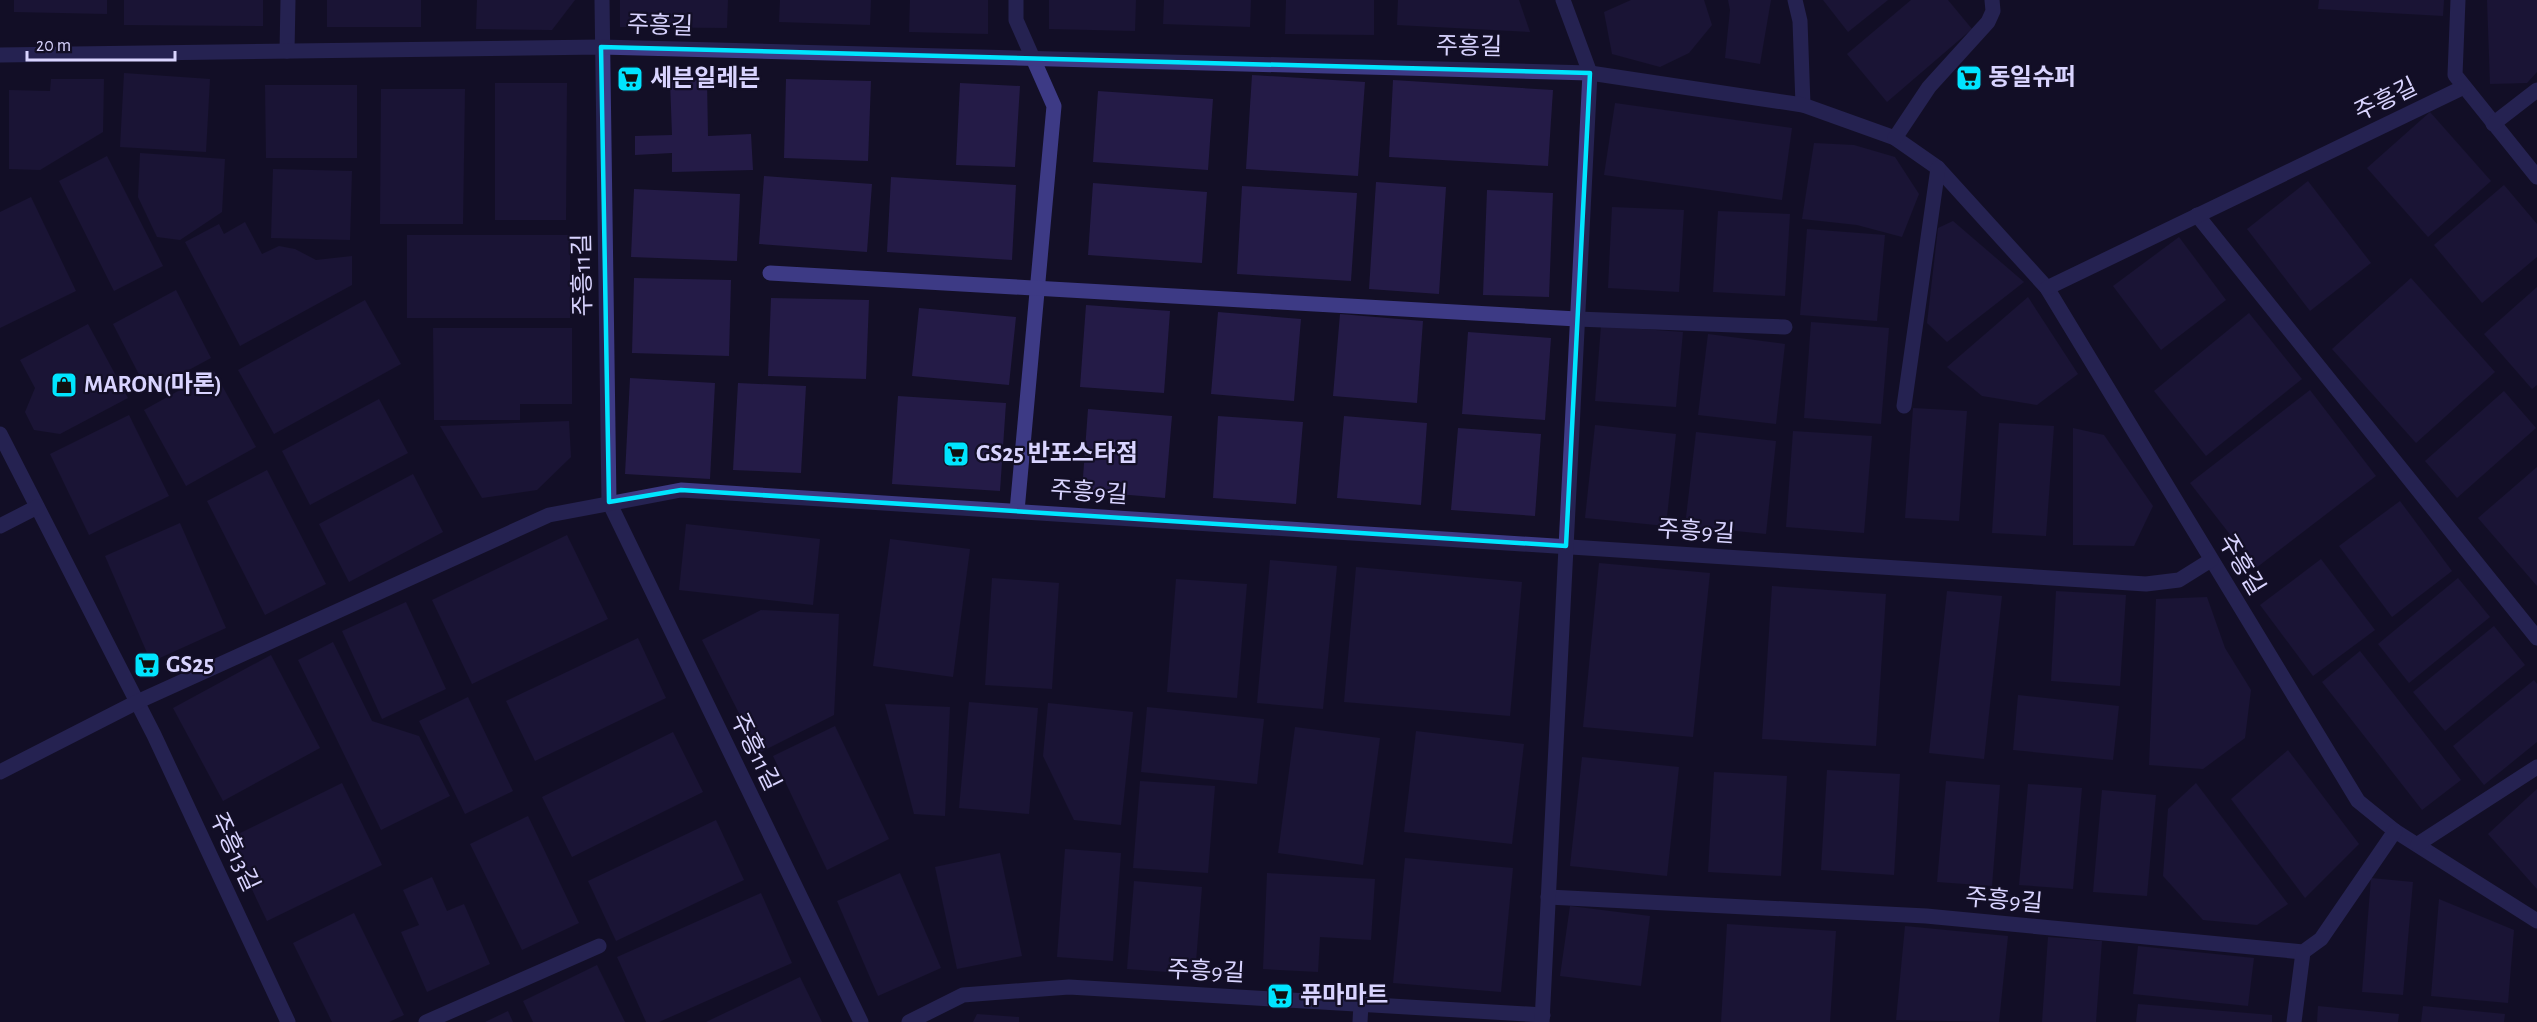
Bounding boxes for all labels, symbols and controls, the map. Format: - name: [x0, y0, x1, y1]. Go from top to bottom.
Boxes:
- street label: 주흥길: [626, 11, 694, 39]
- scale bar: [27, 24, 176, 62]
- street label: 주흥길: [1436, 32, 1502, 60]
- text: 20 m: [36, 37, 71, 55]
- supermarket icon: 동일슈퍼: [1954, 63, 1984, 93]
- supermarket icon: 세븐일레븐: [615, 64, 645, 94]
- place label: 동일슈퍼: [1988, 64, 2076, 90]
- place label: 세븐일레븐: [650, 65, 760, 91]
- street label: 주흥길: [2350, 73, 2421, 125]
- street label: 주흥11길: [568, 233, 596, 317]
- shop icon: MARON(마론): [49, 370, 79, 400]
- place label: MARON(마론): [84, 371, 222, 397]
- supermarket icon: GS25 반포스타점: [941, 439, 971, 469]
- place label: GS25 반포스타점: [976, 440, 1138, 466]
- street label: 주흥9길: [1049, 476, 1129, 508]
- street label: 주흥9길: [1656, 515, 1736, 547]
- street label: 주흥길: [2214, 529, 2270, 600]
- supermarket icon: GS25: [132, 650, 162, 680]
- place label: GS25: [166, 653, 214, 677]
- street label: 주흥11길: [726, 709, 786, 794]
- street label: 주흥13길: [205, 808, 265, 895]
- street label: 주흥9길: [1964, 884, 2044, 916]
- street label: 주흥9길: [1167, 956, 1245, 986]
- supermarket icon: 퓨마마트: [1265, 981, 1295, 1011]
- place label: 퓨마마트: [1300, 982, 1388, 1008]

